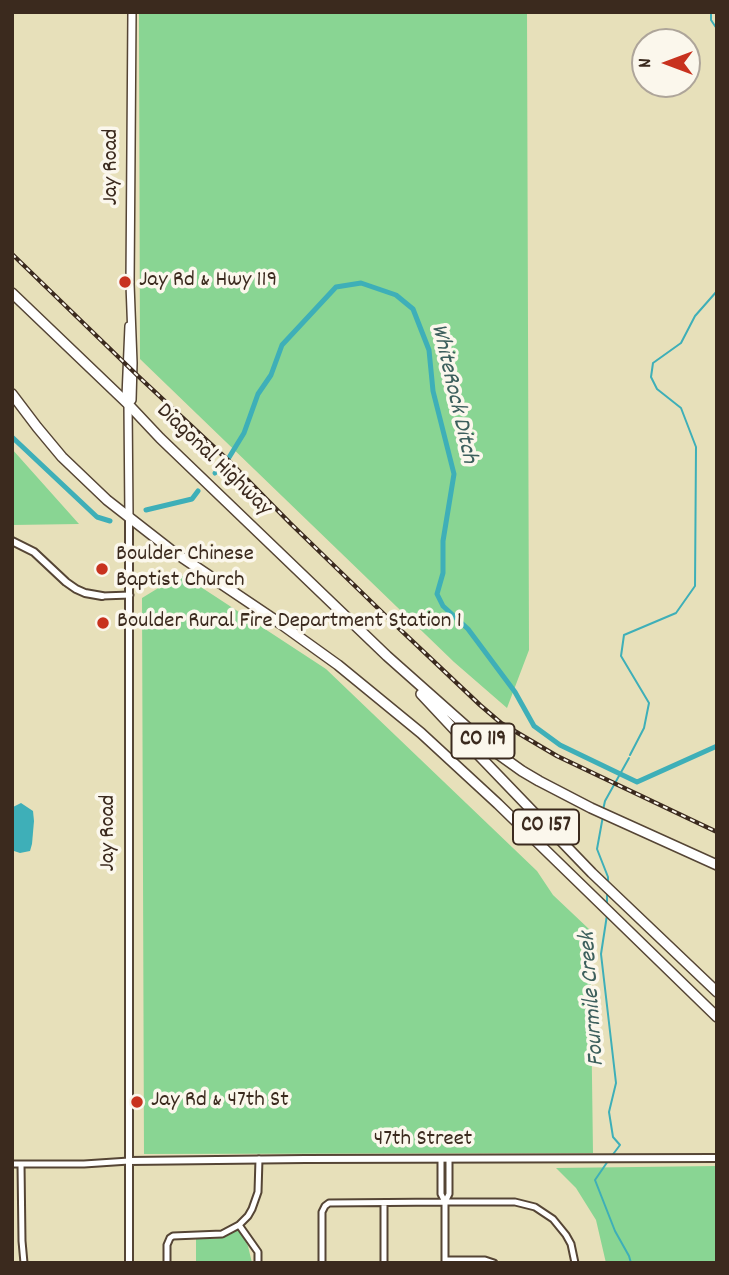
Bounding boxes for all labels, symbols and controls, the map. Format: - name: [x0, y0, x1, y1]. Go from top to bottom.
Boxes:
- north arrow: [631, 28, 701, 98]
- text: N: [633, 58, 660, 68]
- street label: Jay Road: [99, 129, 127, 205]
- place label: Jay Rd & Hwy 119: [139, 268, 277, 296]
- marker: Jay Rd & Hwy 119: [117, 274, 133, 290]
- water label: WhiteRock Ditch: [422, 321, 482, 467]
- street label: Diagonal Highway: [149, 399, 277, 523]
- place label: Boulder Chinese Baptist Church: [116, 542, 254, 596]
- marker: Boulder Chinese Baptist Church: [94, 561, 110, 577]
- place label: Boulder Rural Fire Department Station 1: [117, 609, 462, 637]
- marker: Boulder Rural Fire Department Station 1: [95, 615, 111, 631]
- road number: CO 119: [452, 724, 514, 758]
- street label: Jay Road: [96, 795, 124, 871]
- road number: CO 157: [513, 810, 579, 844]
- water label: Fourmile Creek: [575, 931, 613, 1067]
- place label: Jay Rd & 47th St: [151, 1088, 289, 1116]
- marker: Jay Rd & 47th St: [129, 1094, 145, 1110]
- street label: 47th Street: [374, 1127, 472, 1155]

